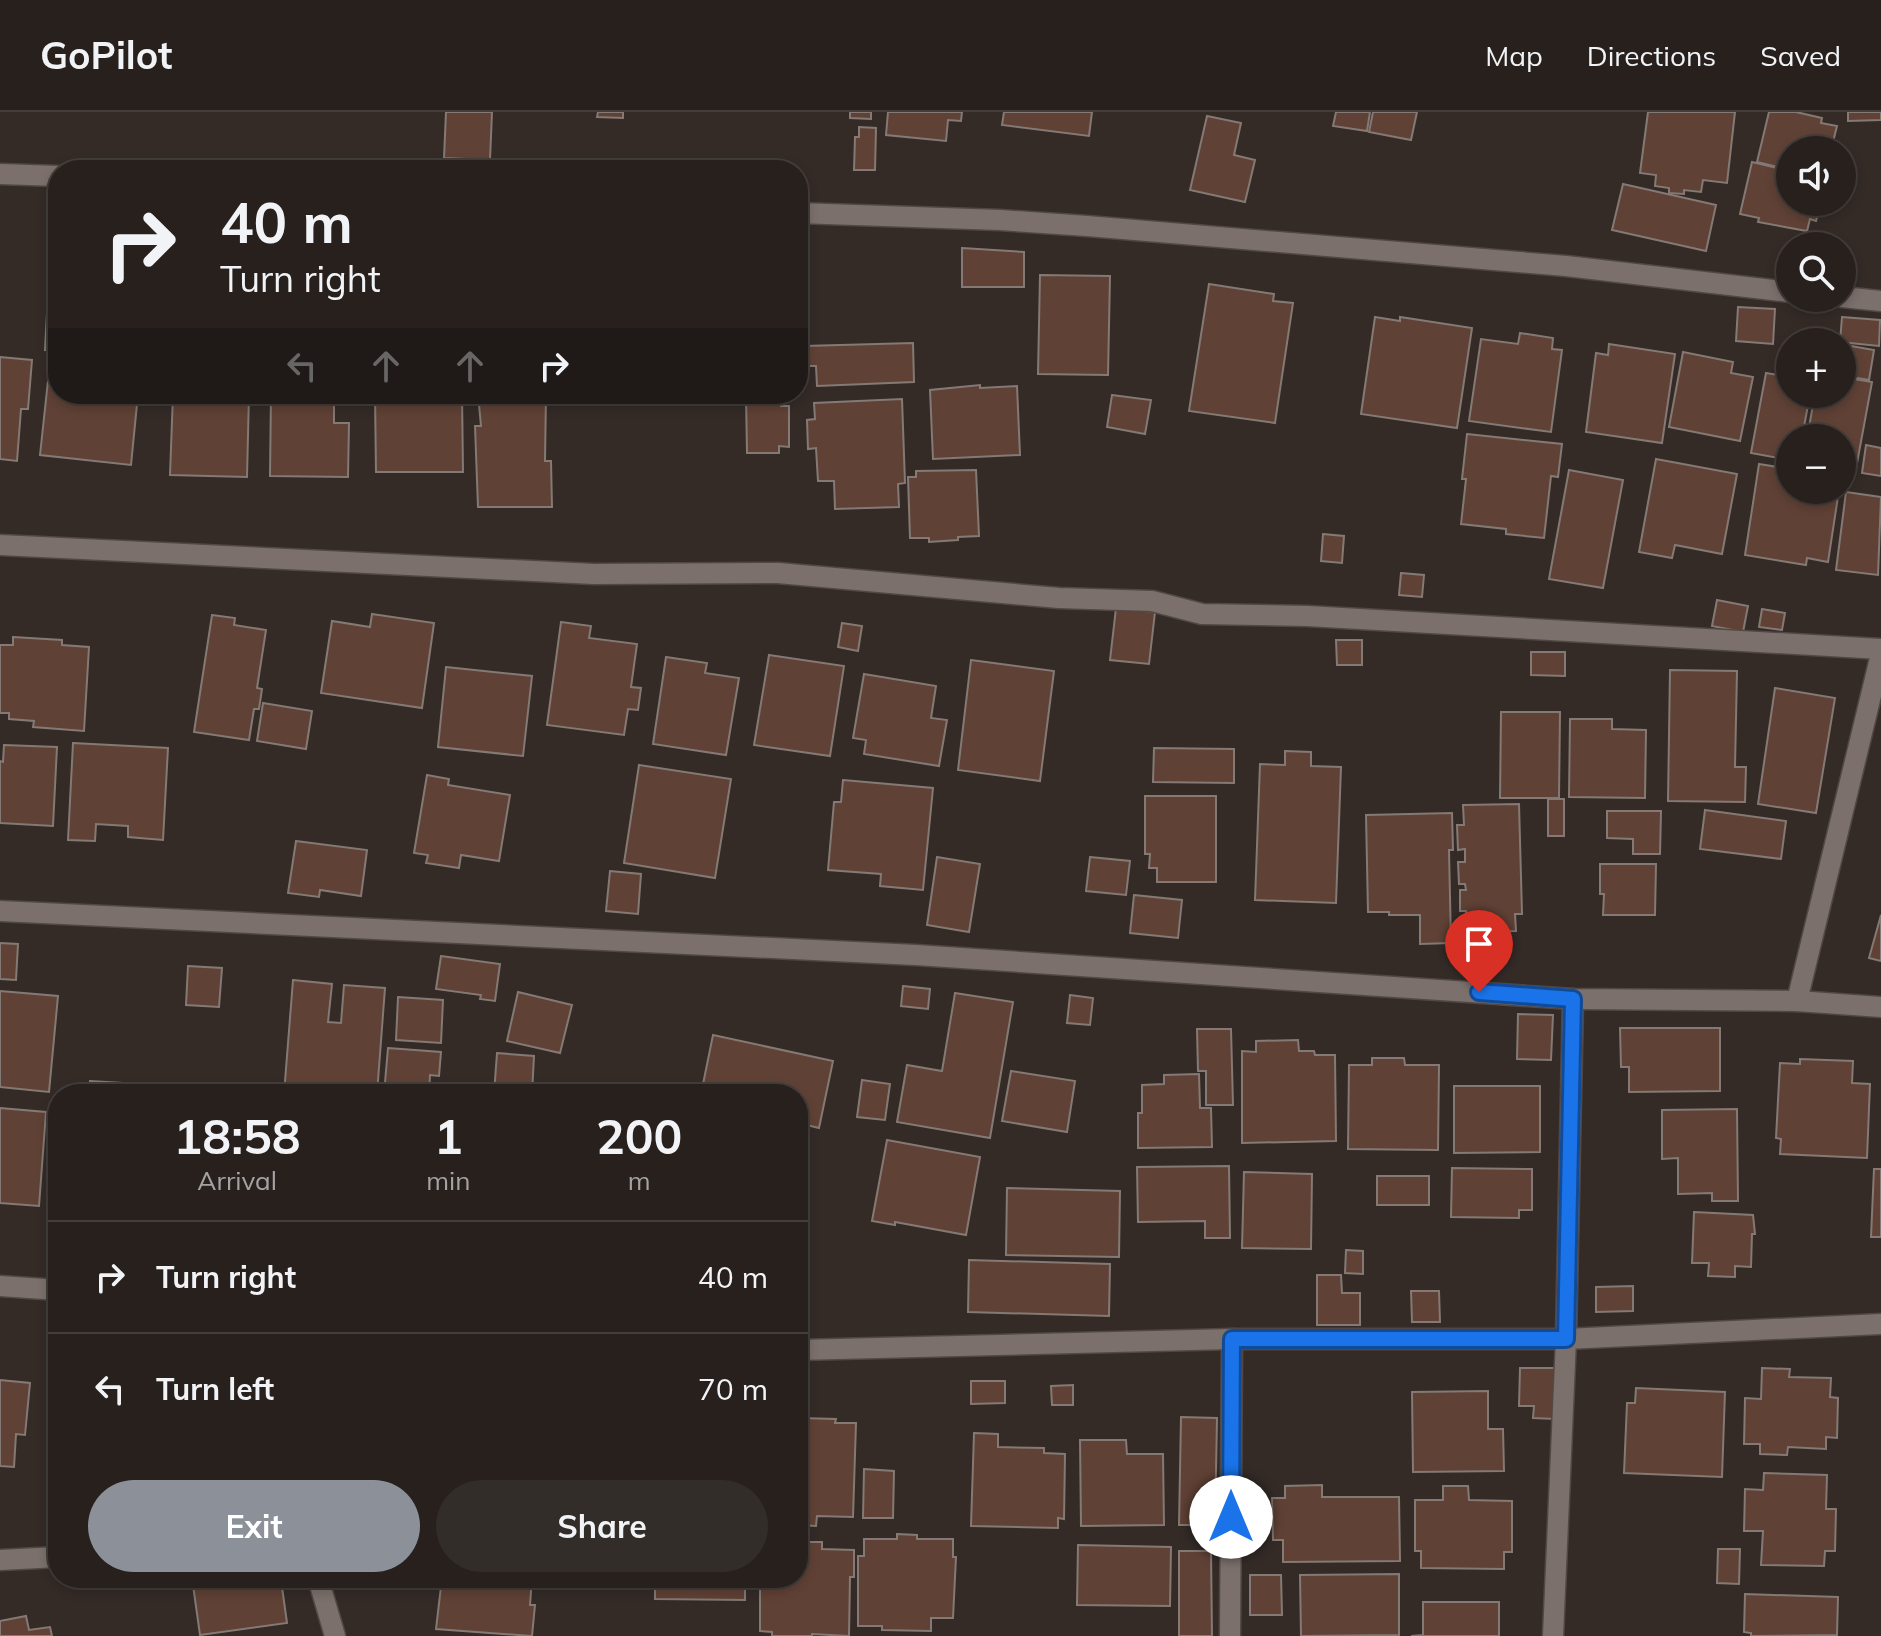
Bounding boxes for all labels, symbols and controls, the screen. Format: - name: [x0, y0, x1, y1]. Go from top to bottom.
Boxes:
- text: GoPilot: [40, 31, 172, 79]
- text: Map: [1485, 38, 1543, 73]
- text: Directions: [1587, 38, 1716, 73]
- text: Saved: [1760, 38, 1841, 73]
- map controls: [1776, 136, 1856, 504]
- button: sound: [1776, 136, 1856, 216]
- text: 40 m: [220, 187, 353, 257]
- icon: right: [88, 192, 192, 296]
- button: search: [1776, 232, 1856, 312]
- text: Turn right: [220, 256, 381, 301]
- button: +: [1776, 328, 1856, 408]
- icon: left: [280, 344, 324, 388]
- icon: ahead: [364, 344, 408, 388]
- icon: ahead: [448, 344, 492, 388]
- icon: right: [532, 344, 576, 388]
- button: −: [1776, 424, 1856, 504]
- pin: [1445, 910, 1513, 992]
- icon: arrive: [1457, 922, 1501, 966]
- text: 18:58: [174, 1106, 301, 1166]
- text: 1: [434, 1106, 463, 1166]
- text: 200: [596, 1106, 682, 1166]
- text: Arrival: [197, 1164, 277, 1197]
- text: min: [426, 1164, 470, 1197]
- text: m: [628, 1164, 651, 1197]
- icon: right: [88, 1255, 132, 1299]
- text: Turn right: [156, 1258, 296, 1296]
- text: 40 m: [698, 1258, 768, 1296]
- icon: left: [88, 1367, 132, 1411]
- text: Turn left: [156, 1370, 274, 1408]
- text: 70 m: [698, 1370, 768, 1408]
- position arrow: [1189, 1475, 1273, 1559]
- button: Exit: [88, 1480, 420, 1572]
- button: Share: [436, 1480, 768, 1572]

